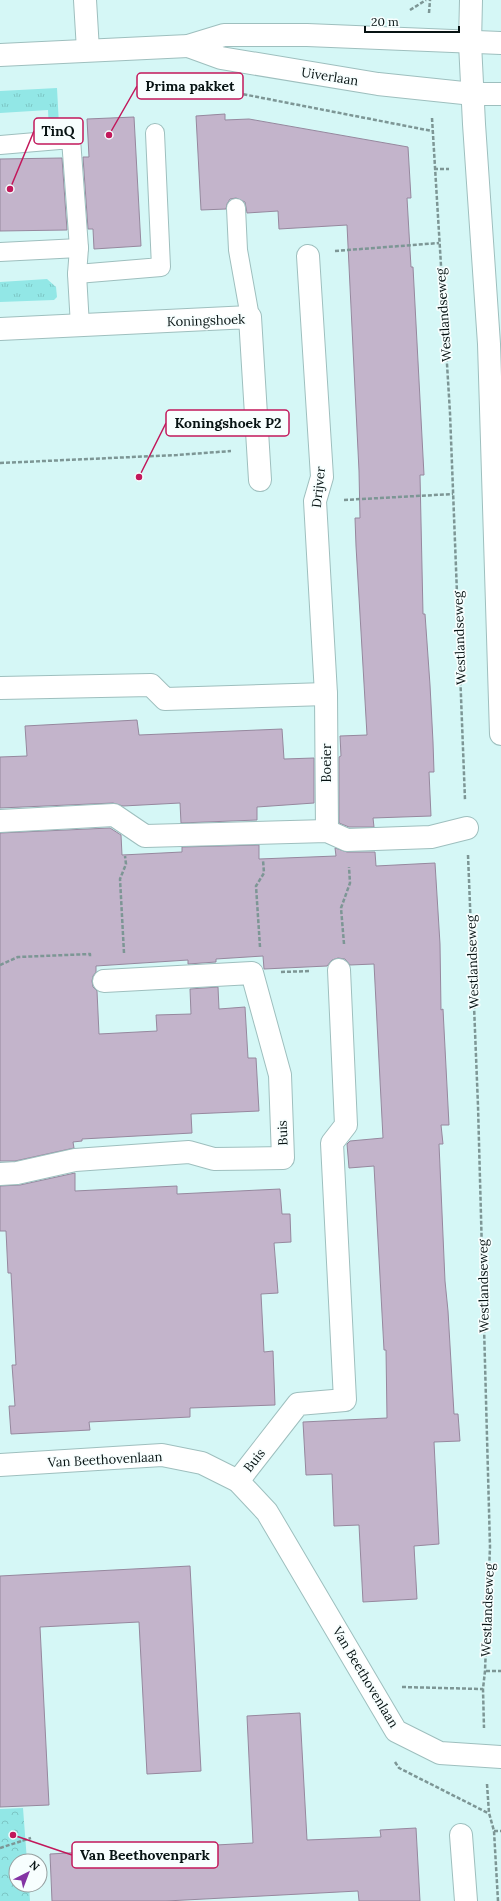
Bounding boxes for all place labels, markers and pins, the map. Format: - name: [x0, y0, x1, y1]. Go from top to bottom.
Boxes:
- callout: Prima pakket: [137, 73, 243, 99]
- callout: TinQ: [34, 118, 83, 144]
- callout: Koningshoek P2: [166, 410, 289, 436]
- callout: Van Beethovenpark: [72, 1842, 218, 1868]

